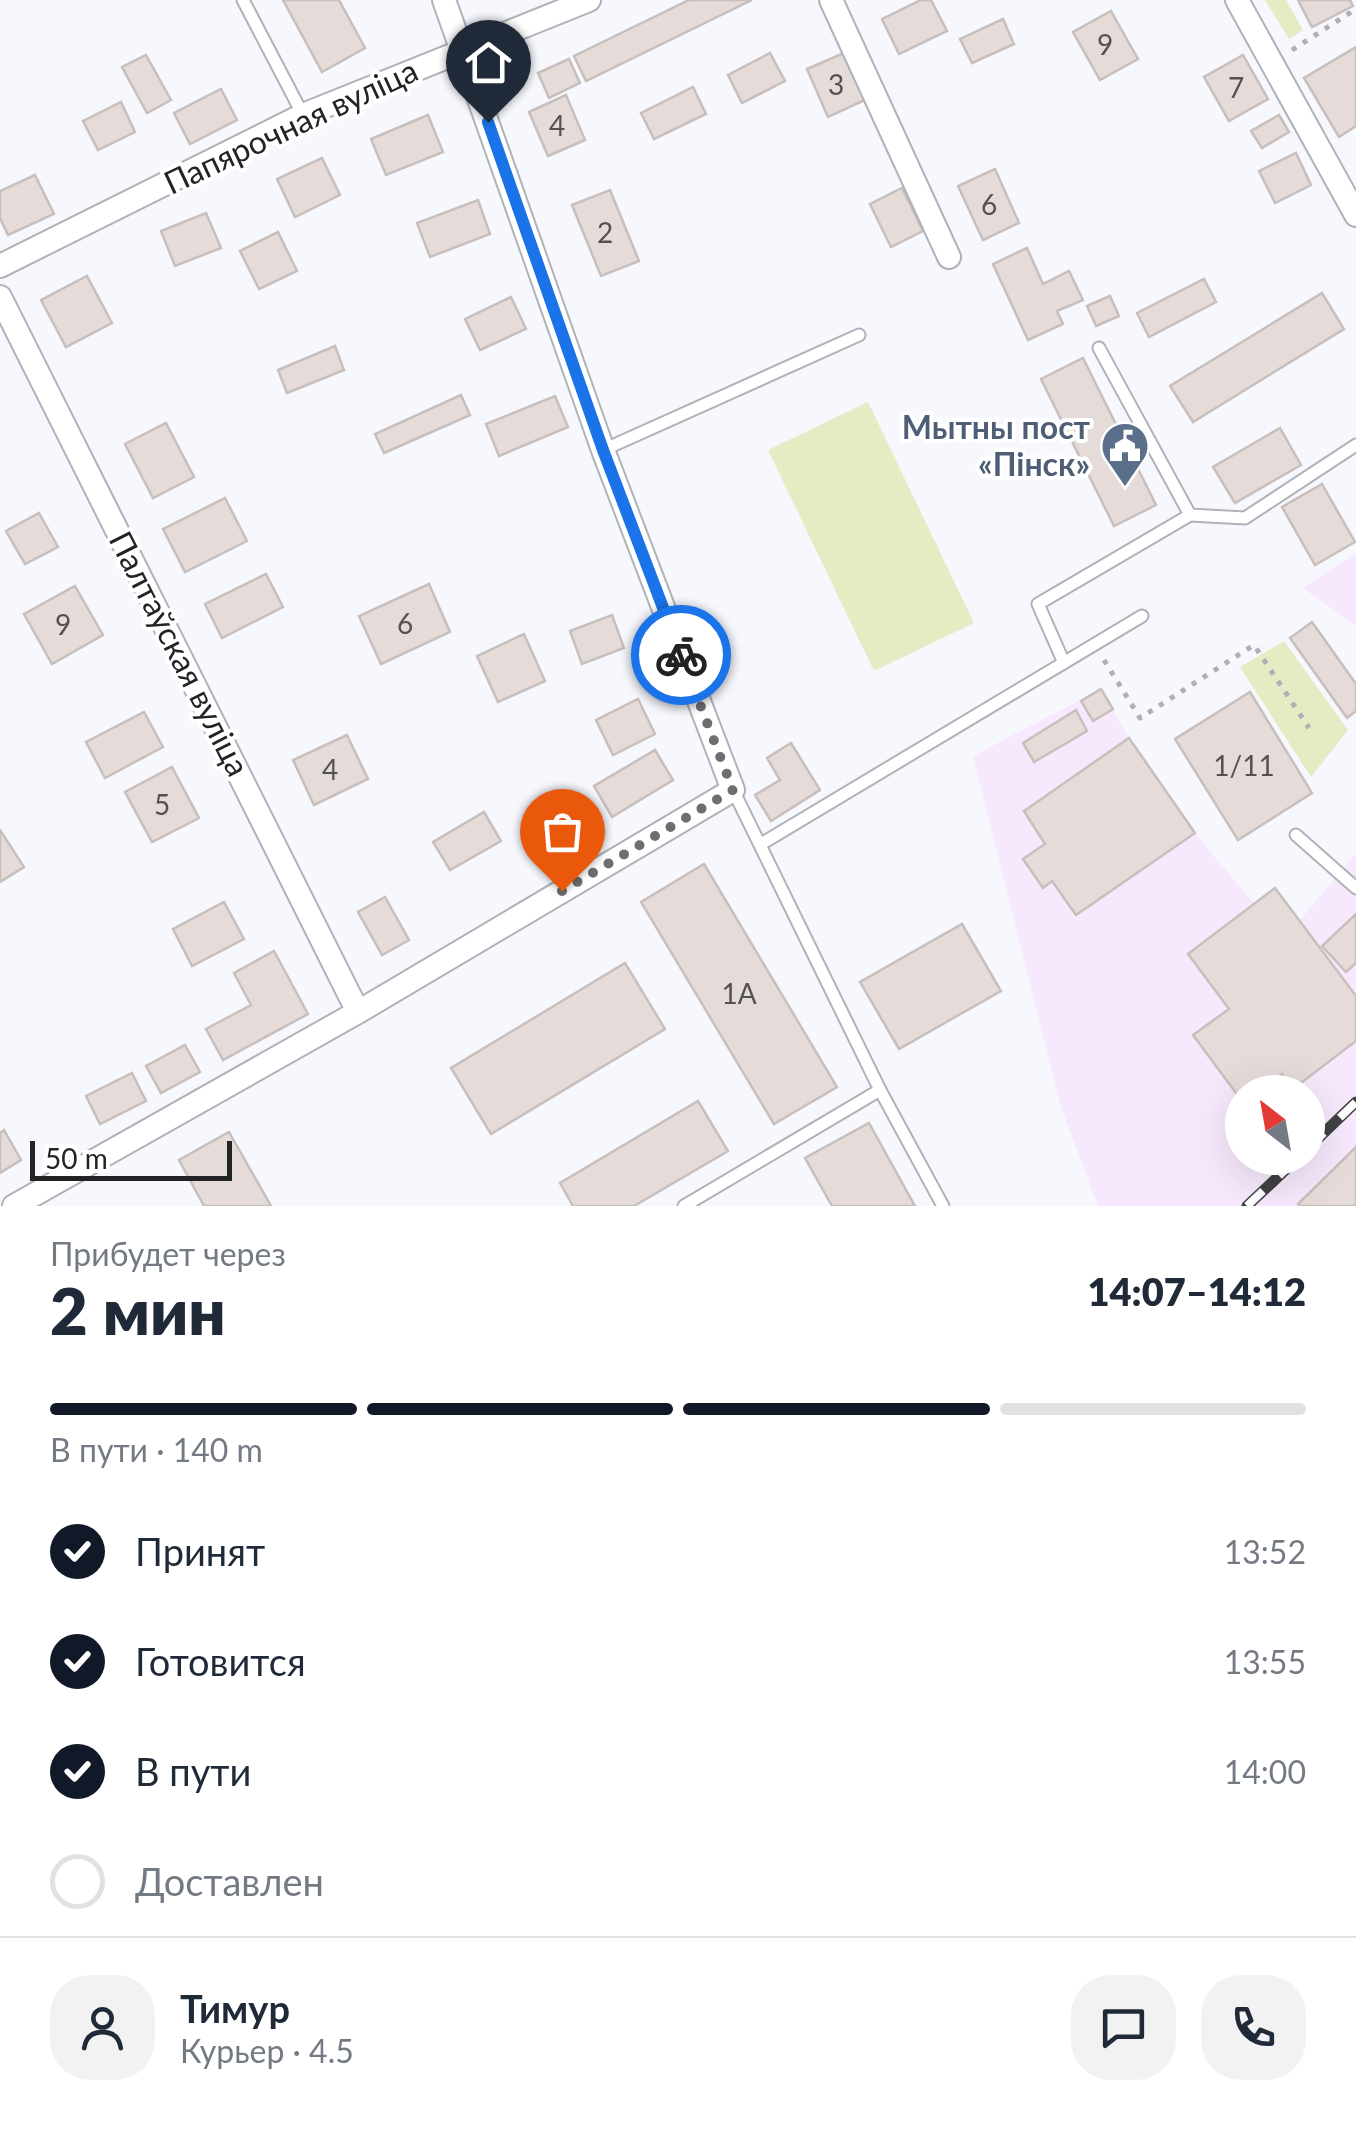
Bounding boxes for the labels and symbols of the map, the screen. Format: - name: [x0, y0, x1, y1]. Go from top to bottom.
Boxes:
- pin: [446, 20, 531, 123]
- house number: 9: [1097, 27, 1113, 61]
- street label: Папярочная вуліца: [157, 50, 423, 201]
- house number: 3: [828, 67, 844, 101]
- house number: 7: [1228, 70, 1244, 104]
- house number: 4: [549, 108, 565, 142]
- house number: 6: [981, 187, 997, 221]
- house number: 2: [597, 215, 613, 249]
- place label: Мытны пост «Пінск»: [902, 407, 1091, 483]
- public building icon: Мытны пост «Пінск»: [1099, 420, 1151, 488]
- street label: Палтаўская вуліца: [102, 525, 259, 782]
- courier: [631, 605, 731, 705]
- house number: 6: [397, 606, 413, 640]
- house number: 9: [55, 607, 71, 641]
- house number: 1/11: [1213, 748, 1275, 782]
- house number: 4: [322, 752, 338, 786]
- house number: 5: [154, 787, 170, 821]
- pin: [520, 789, 605, 892]
- house number: 1А: [721, 976, 757, 1010]
- north arrow: [1225, 1075, 1325, 1175]
- scale bar: [30, 1136, 232, 1180]

